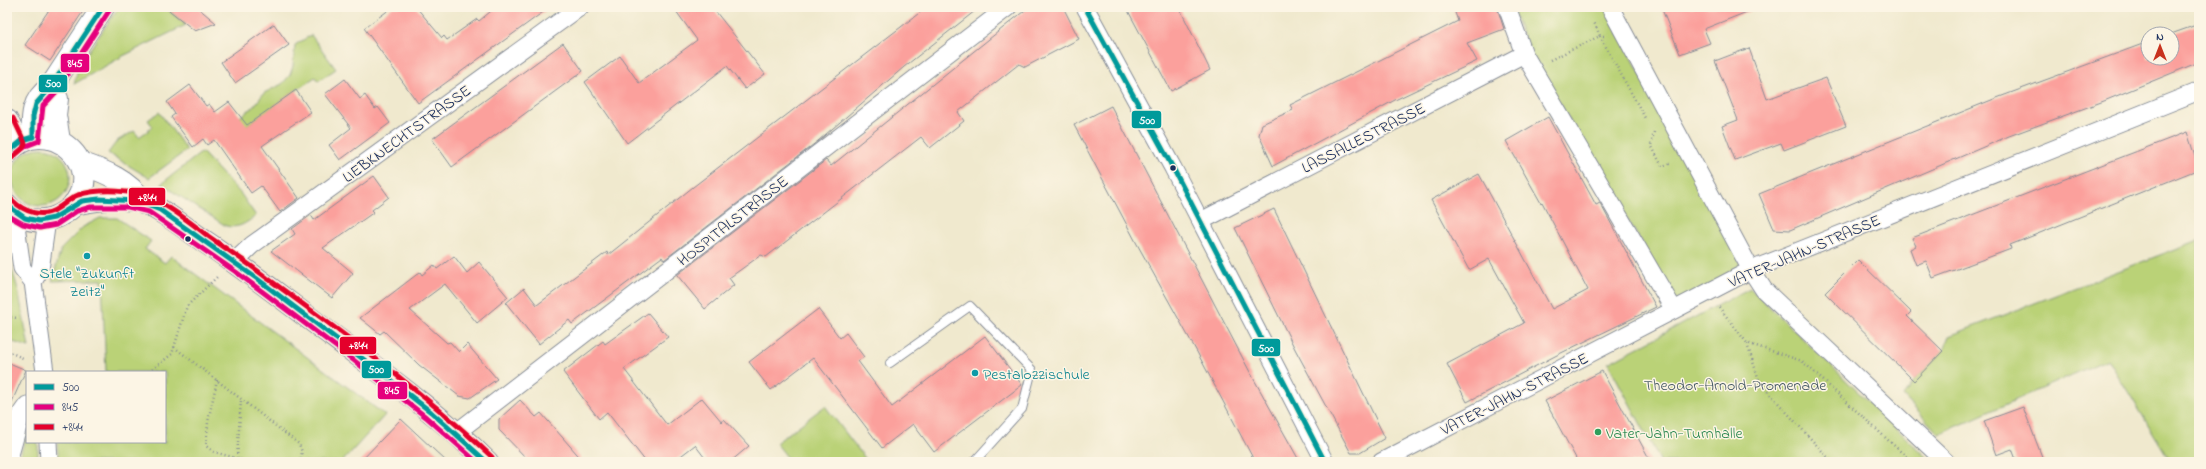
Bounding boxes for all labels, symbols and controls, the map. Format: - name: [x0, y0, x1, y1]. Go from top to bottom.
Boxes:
- north arrow: [2140, 26, 2180, 66]
- text: N: [2156, 29, 2164, 45]
- line badge: 845: [60, 53, 90, 73]
- text: 845: [67, 56, 83, 72]
- line badge: 500: [38, 74, 68, 93]
- text: 500: [45, 76, 61, 92]
- street label: LIEBKNECHTSTRASSE: [338, 80, 477, 190]
- street label: LASSALLESTRASSE: [1298, 97, 1430, 180]
- line badge: 500: [1131, 110, 1162, 129]
- text: 500: [1139, 113, 1155, 129]
- unlabelled marker: [1168, 163, 1178, 173]
- street label: HOSPITALSTRASSE: [672, 170, 794, 273]
- line badge: +844: [128, 187, 166, 206]
- text: +844: [137, 190, 157, 206]
- street label: VATER-JAHN-STRASSE: [1724, 209, 1885, 295]
- unlabelled marker: [183, 234, 193, 244]
- marker: Stele "Zukunft Zeitz": [82, 251, 92, 261]
- place label: Stele "Zukunft Zeitz": [40, 262, 135, 304]
- line badge: +844: [339, 336, 377, 355]
- text: +844: [348, 338, 368, 354]
- line badge: 500: [1251, 338, 1281, 357]
- text: 500: [1258, 341, 1274, 357]
- street label: VATER-JAHN-STRASSE: [1436, 347, 1593, 443]
- line badge: 500: [361, 360, 392, 379]
- text: 500: [368, 362, 384, 378]
- place label: Pestalozzischule: [983, 363, 1091, 387]
- marker: Pestalozzischule: [970, 368, 980, 378]
- legend: [26, 371, 166, 443]
- park label: Theodor-Arnold-Promenade: [1644, 374, 1827, 398]
- text: 500: [62, 379, 79, 397]
- line badge: 845: [377, 381, 408, 400]
- text: 845: [384, 383, 400, 399]
- text: 845: [62, 399, 78, 417]
- text: +844: [62, 419, 83, 437]
- place label: Vater-Jahn-Turnhalle: [1605, 422, 1743, 446]
- marker: Vater-Jahn-Turnhalle: [1593, 427, 1603, 437]

